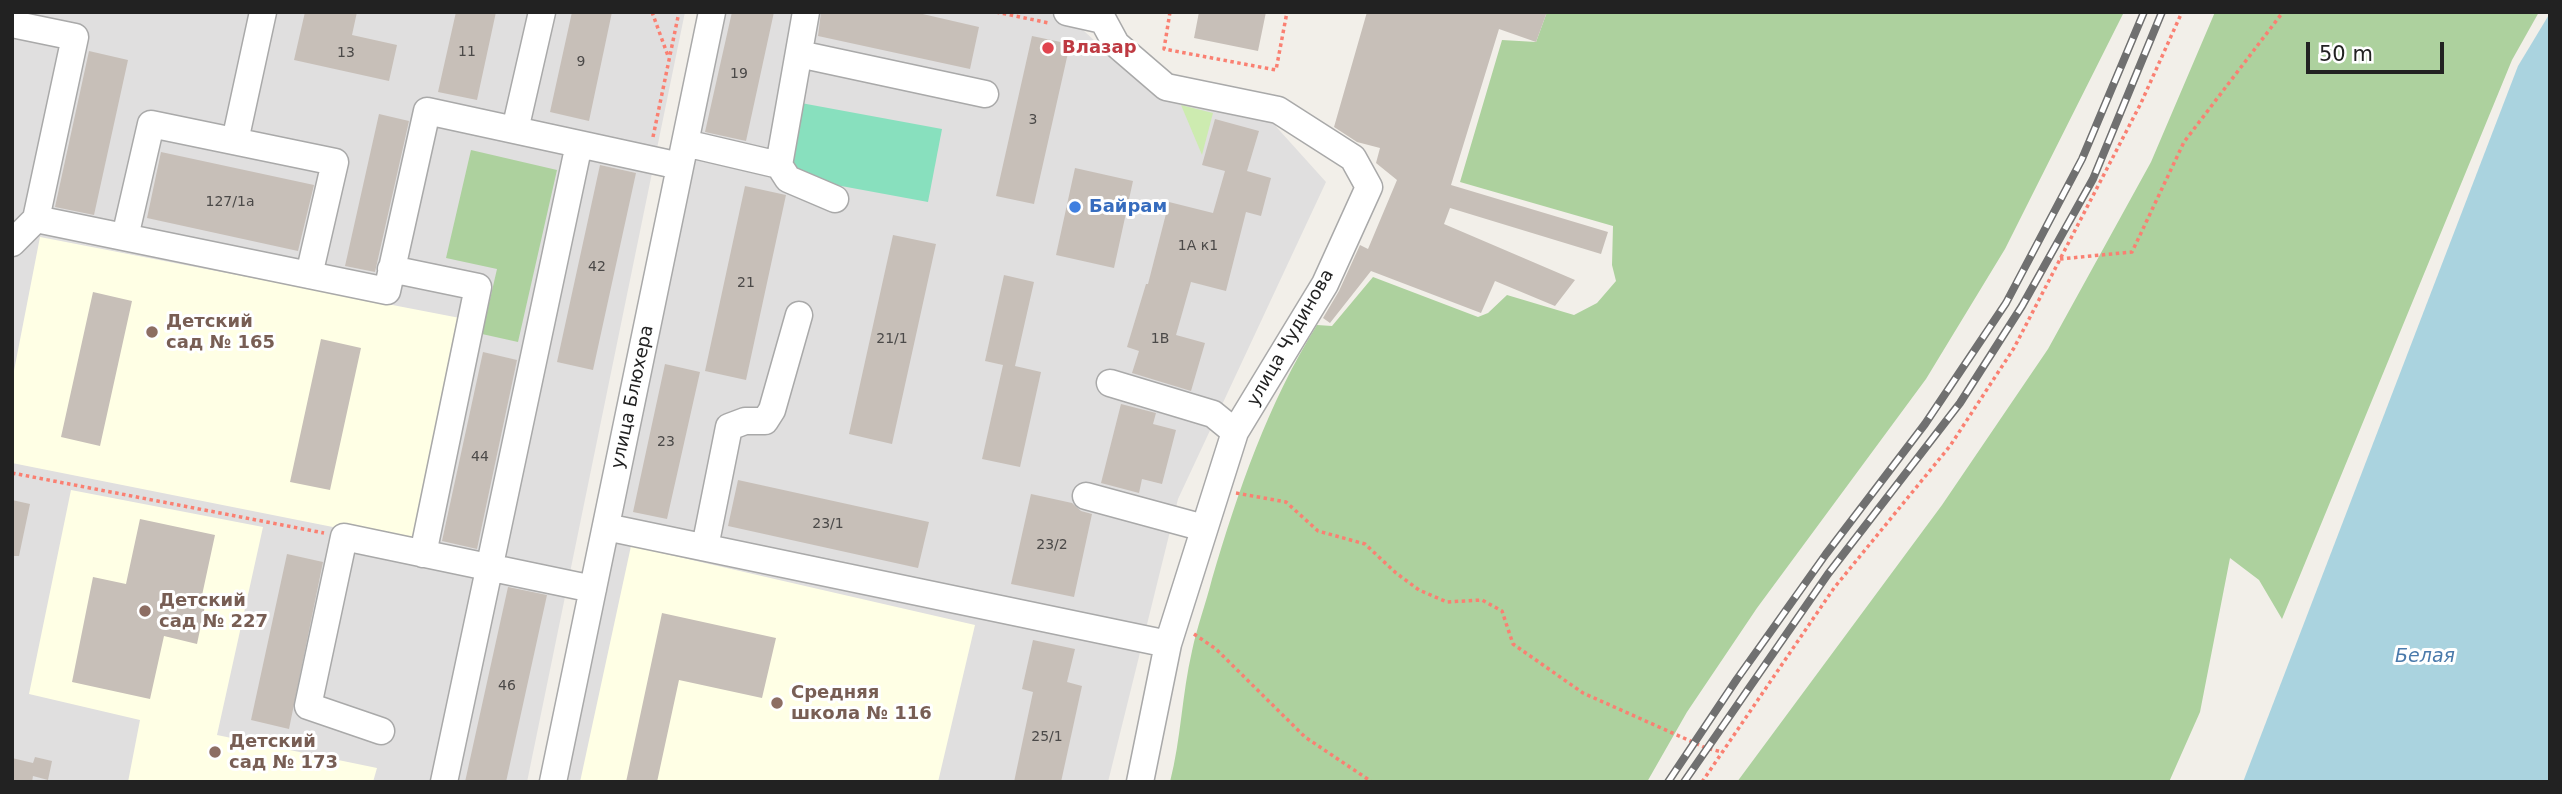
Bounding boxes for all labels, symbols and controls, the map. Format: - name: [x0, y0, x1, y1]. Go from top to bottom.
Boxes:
- scale bar: [2310, 28, 2448, 72]
- place label: Влазар: [1062, 37, 1137, 59]
- marker: Влазар: [1040, 40, 1056, 56]
- text: 50 m: [2319, 42, 2373, 66]
- house number: 11: [458, 44, 476, 60]
- house number: 13: [337, 45, 355, 61]
- house number: 9: [577, 54, 585, 70]
- house number: 19: [730, 66, 748, 82]
- house number: 3: [1029, 112, 1037, 128]
- house number: 127/1а: [206, 194, 254, 210]
- place label: Байрам: [1089, 196, 1167, 218]
- marker: Байрам: [1067, 199, 1083, 215]
- house number: 1А к1: [1178, 238, 1218, 254]
- house number: 42: [588, 259, 606, 275]
- street label: улица Чудинова: [1243, 266, 1339, 410]
- house number: 21: [737, 275, 755, 291]
- place label: Детский сад № 165: [166, 311, 275, 354]
- street label: улица Блюхера: [607, 323, 659, 471]
- marker: Детский сад № 165: [144, 324, 160, 340]
- house number: 21/1: [876, 331, 908, 347]
- house number: 1В: [1151, 331, 1169, 347]
- house number: 23: [657, 434, 675, 450]
- house number: 44: [471, 449, 489, 465]
- house number: 23/1: [812, 516, 844, 532]
- house number: 23/2: [1036, 537, 1068, 553]
- place label: Детский сад № 227: [159, 590, 268, 632]
- marker: Детский сад № 227: [137, 603, 153, 619]
- water label: Белая: [2395, 646, 2455, 668]
- house number: 46: [498, 678, 516, 694]
- place label: Средняя школа № 116: [791, 682, 932, 724]
- marker: Средняя школа № 116: [769, 695, 785, 711]
- house number: 25/1: [1031, 729, 1063, 745]
- place label: Детский сад № 173: [229, 731, 338, 774]
- marker: Детский сад № 173: [207, 744, 223, 760]

